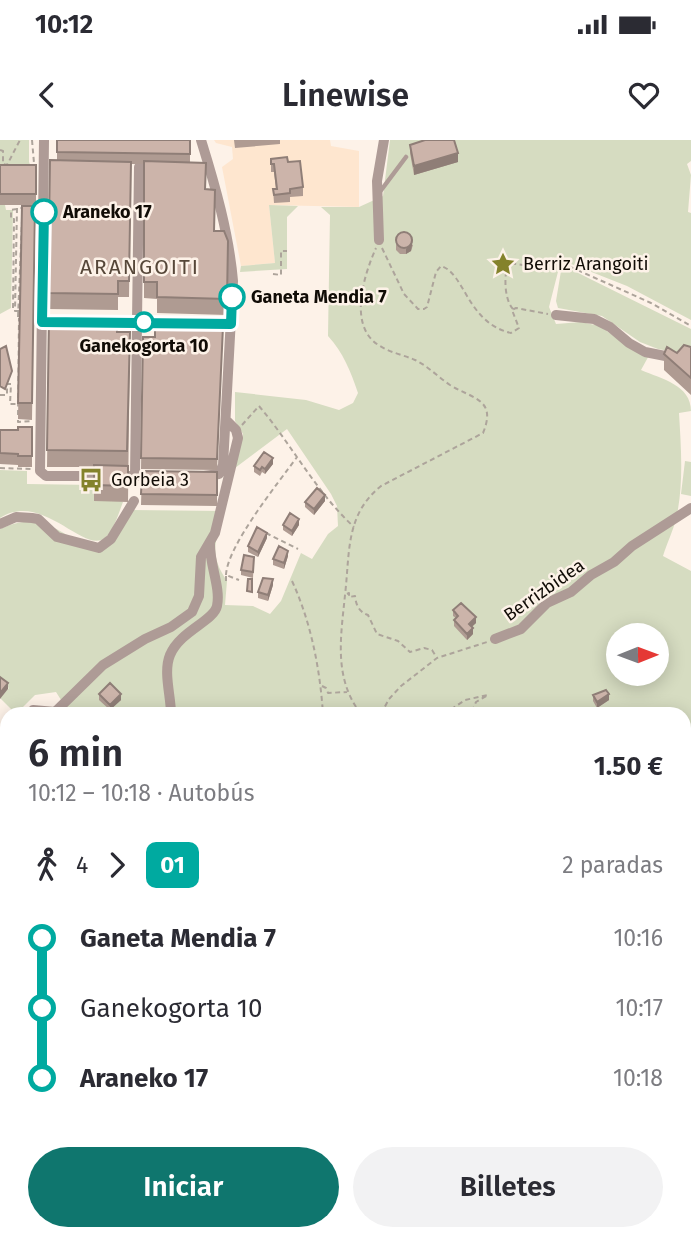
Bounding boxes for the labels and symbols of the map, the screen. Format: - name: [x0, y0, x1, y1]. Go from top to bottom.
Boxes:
- marker: Araneko 17: [31, 199, 57, 225]
- place label: Araneko 17: [62, 201, 152, 223]
- place icon: Berriz Arangoiti: [489, 250, 517, 278]
- place label: Berriz Arangoiti: [523, 253, 649, 275]
- district label: ARANGOITI: [80, 254, 200, 280]
- marker: Ganeta Mendia 7: [219, 284, 245, 310]
- place label: Ganeta Mendia 7: [251, 286, 387, 308]
- marker: Ganekogorta 10: [134, 312, 154, 332]
- place label: Ganekogorta 10: [79, 335, 209, 357]
- bus stop icon: Gorbeia 3: [77, 466, 105, 494]
- place label: Gorbeia 3: [111, 469, 189, 491]
- street label: Berrizbidea: [499, 554, 589, 626]
- north arrow: [606, 623, 668, 686]

